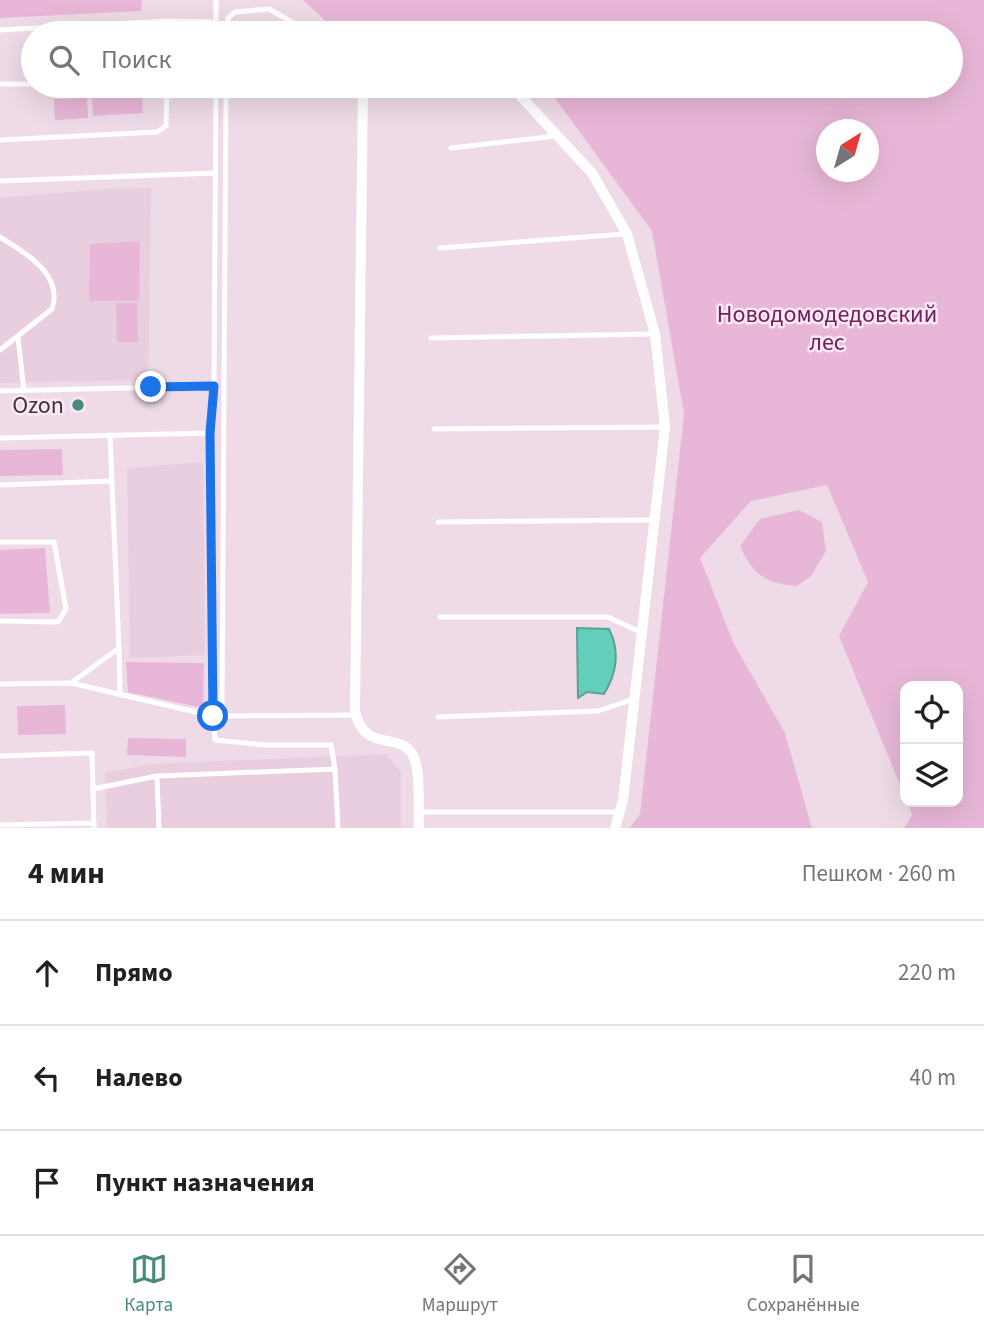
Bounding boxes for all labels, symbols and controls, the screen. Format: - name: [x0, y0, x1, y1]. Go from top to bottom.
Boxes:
- search box: [21, 21, 963, 98]
- icon: search: [45, 41, 83, 79]
- text: Поиск: [101, 41, 171, 78]
- north arrow: [816, 119, 879, 182]
- park label: Новодомодедовский лес: [717, 297, 937, 360]
- route end: [135, 371, 166, 402]
- place label: Ozon: [12, 388, 64, 423]
- marker: Ozon: [70, 397, 86, 413]
- map controls: [900, 681, 963, 807]
- button: locate: [900, 681, 963, 744]
- route start: [197, 700, 228, 731]
- button: layers: [900, 744, 963, 807]
- text: 4 мин: [28, 852, 105, 895]
- text: Пешком · 260 m: [802, 857, 956, 890]
- icon: ahead: [28, 954, 66, 992]
- text: Прямо: [95, 954, 173, 991]
- text: 220 m: [898, 956, 956, 989]
- icon: left: [28, 1059, 66, 1097]
- text: Налево: [95, 1059, 183, 1096]
- text: 40 m: [909, 1061, 956, 1094]
- icon: arrive: [28, 1164, 66, 1202]
- text: Пункт назначения: [95, 1164, 315, 1201]
- tab: Карта: [124, 1250, 173, 1319]
- tab: Маршрут: [422, 1250, 498, 1319]
- tab: Сохранённые: [747, 1250, 860, 1319]

